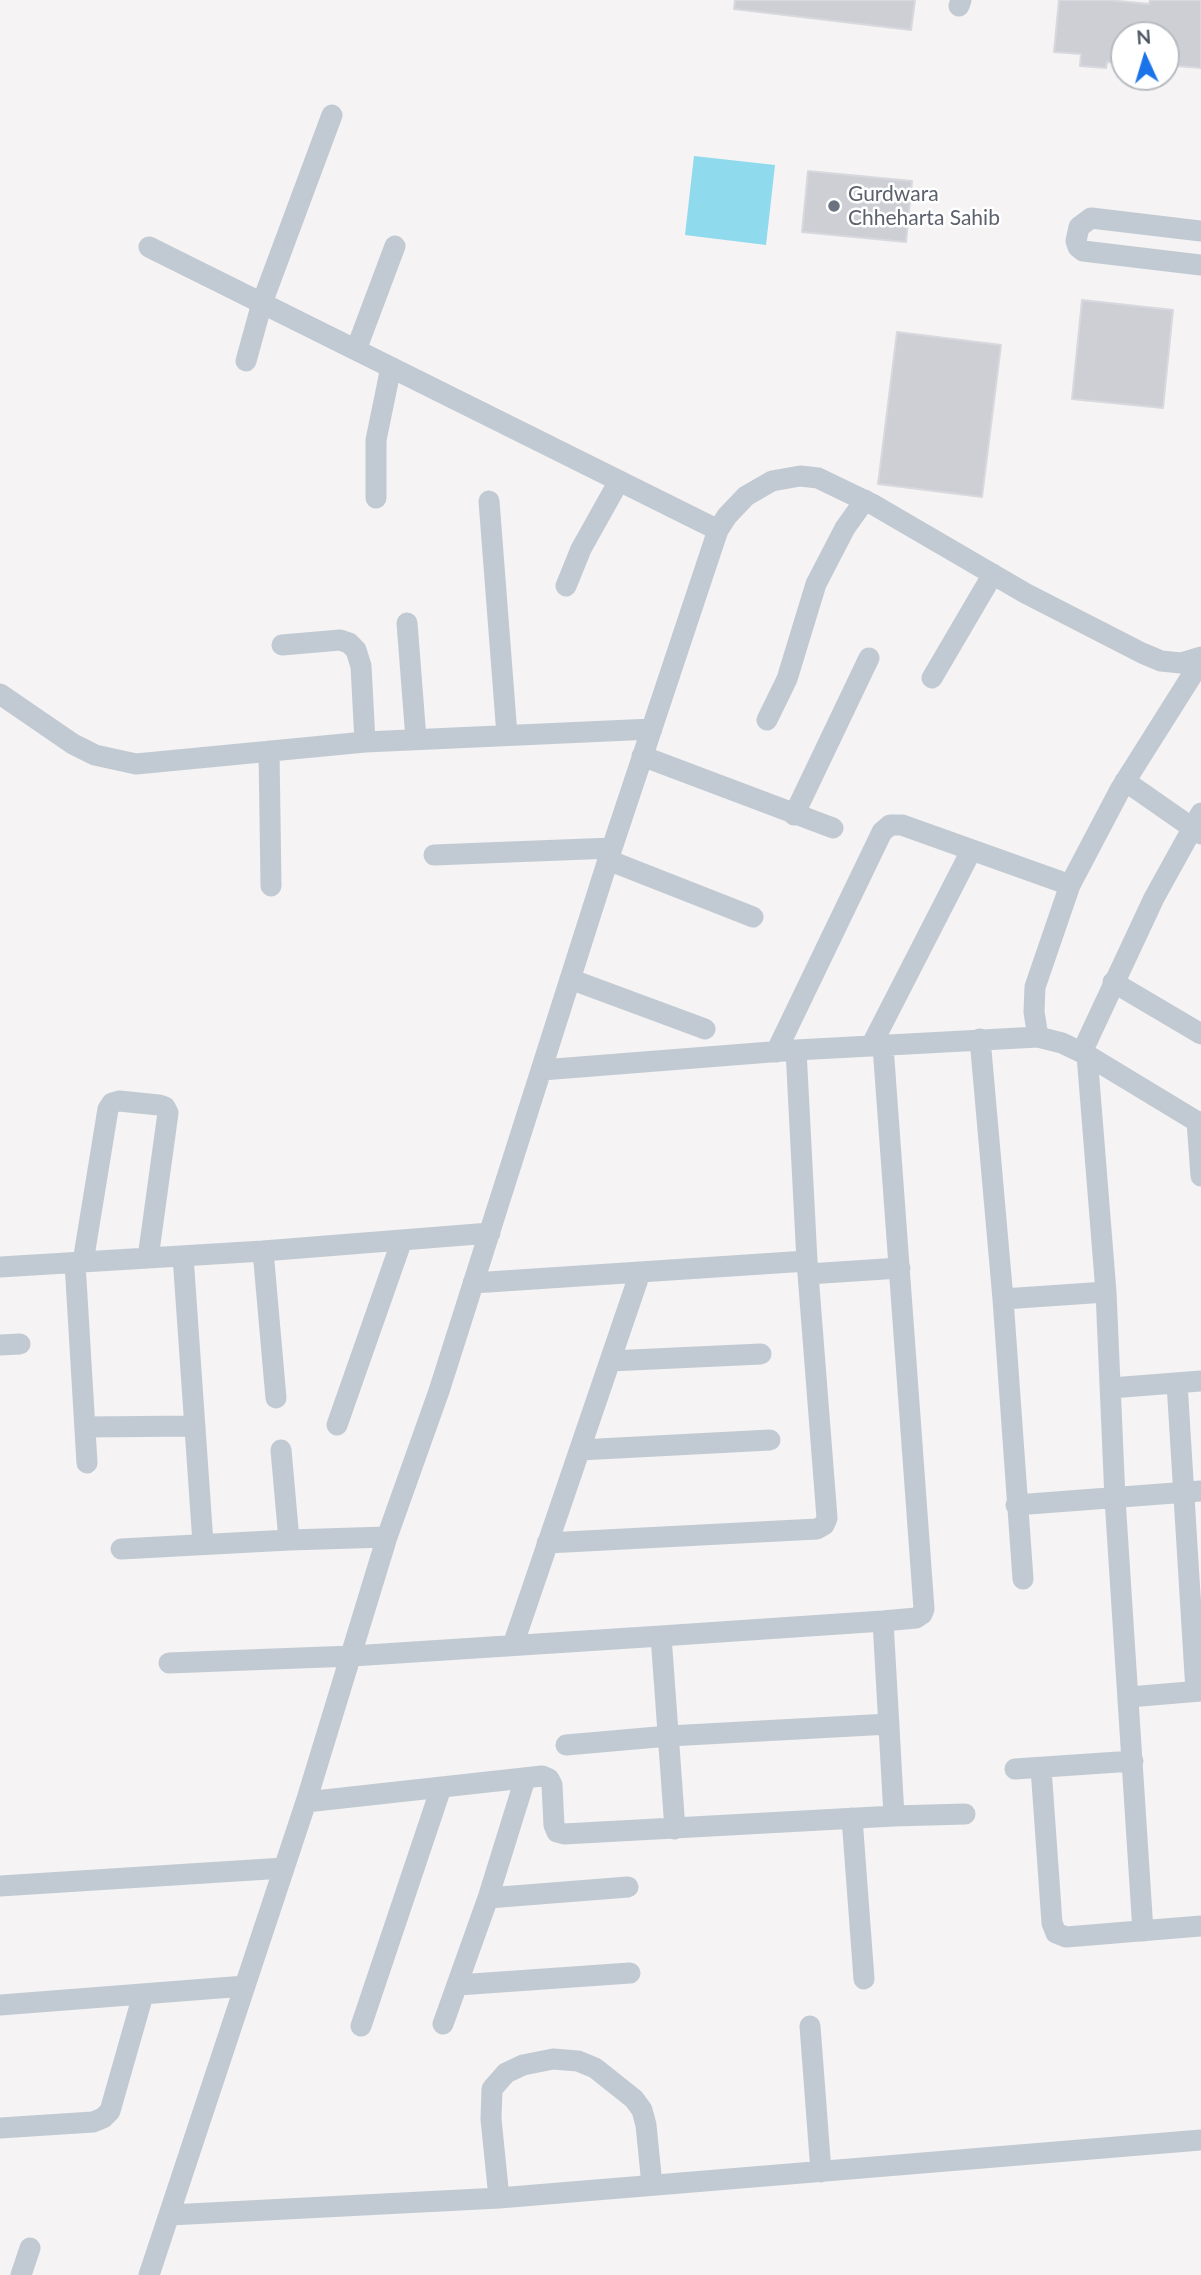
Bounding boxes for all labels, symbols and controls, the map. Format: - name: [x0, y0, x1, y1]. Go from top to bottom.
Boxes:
- north arrow: [1110, 21, 1180, 91]
- text: N: [1136, 25, 1152, 49]
- place label: Gurdwara Chheharta Sahib: [848, 181, 1000, 231]
- marker: Gurdwara Chheharta Sahib: [826, 198, 842, 214]

